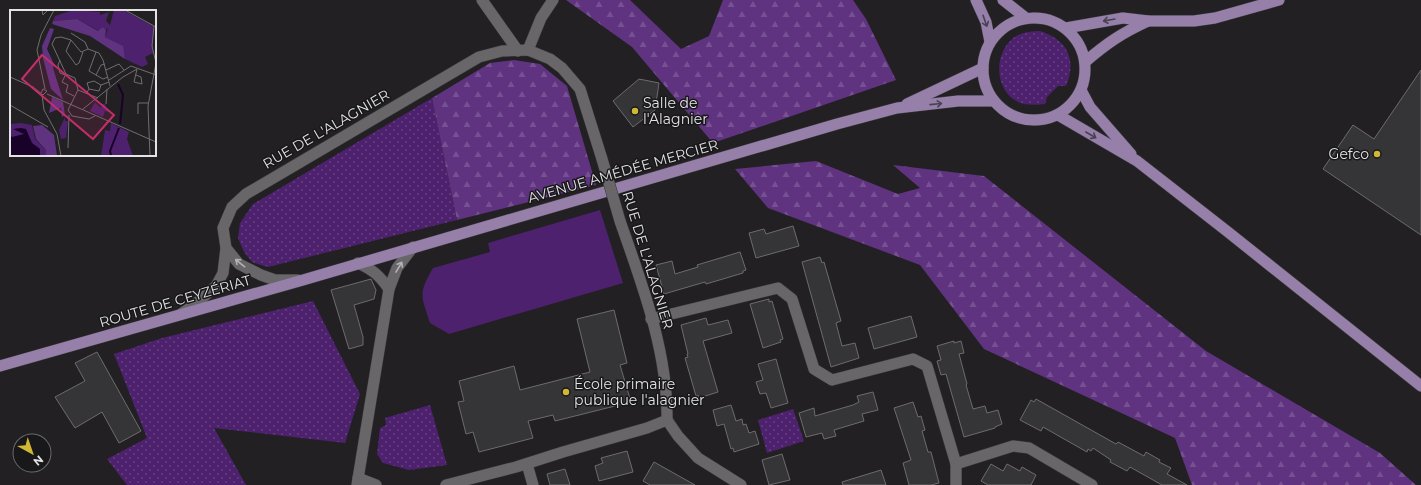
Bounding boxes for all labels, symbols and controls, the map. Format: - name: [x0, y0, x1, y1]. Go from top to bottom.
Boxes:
- inset map: [10, 10, 156, 156]
- one-way arrow: [981, 14, 989, 26]
- one-way arrow: [1103, 17, 1116, 25]
- street label: RUE DE L'ALAGNIER: [259, 85, 393, 173]
- place label: Salle de l'Alagnier: [643, 94, 708, 128]
- one-way arrow: [929, 100, 942, 108]
- marker: Salle de l'Alagnier: [630, 106, 640, 116]
- one-way arrow: [1085, 131, 1097, 139]
- street label: AVENUE AMÉDÉE MERCIER: [526, 135, 720, 207]
- place label: Gefco: [1329, 145, 1369, 163]
- marker: Gefco: [1372, 149, 1382, 159]
- street label: RUE DE L'ALAGNIER: [618, 189, 678, 331]
- one-way arrow: [235, 259, 245, 268]
- one-way arrow: [395, 261, 403, 273]
- street label: ROUTE DE CEYZÉRIAT: [97, 271, 253, 331]
- place label: École primaire publique l'alagnier: [574, 375, 705, 409]
- marker: École primaire publique l'alagnier: [561, 387, 571, 397]
- north arrow: [12, 433, 52, 473]
- text: N: [31, 452, 46, 469]

